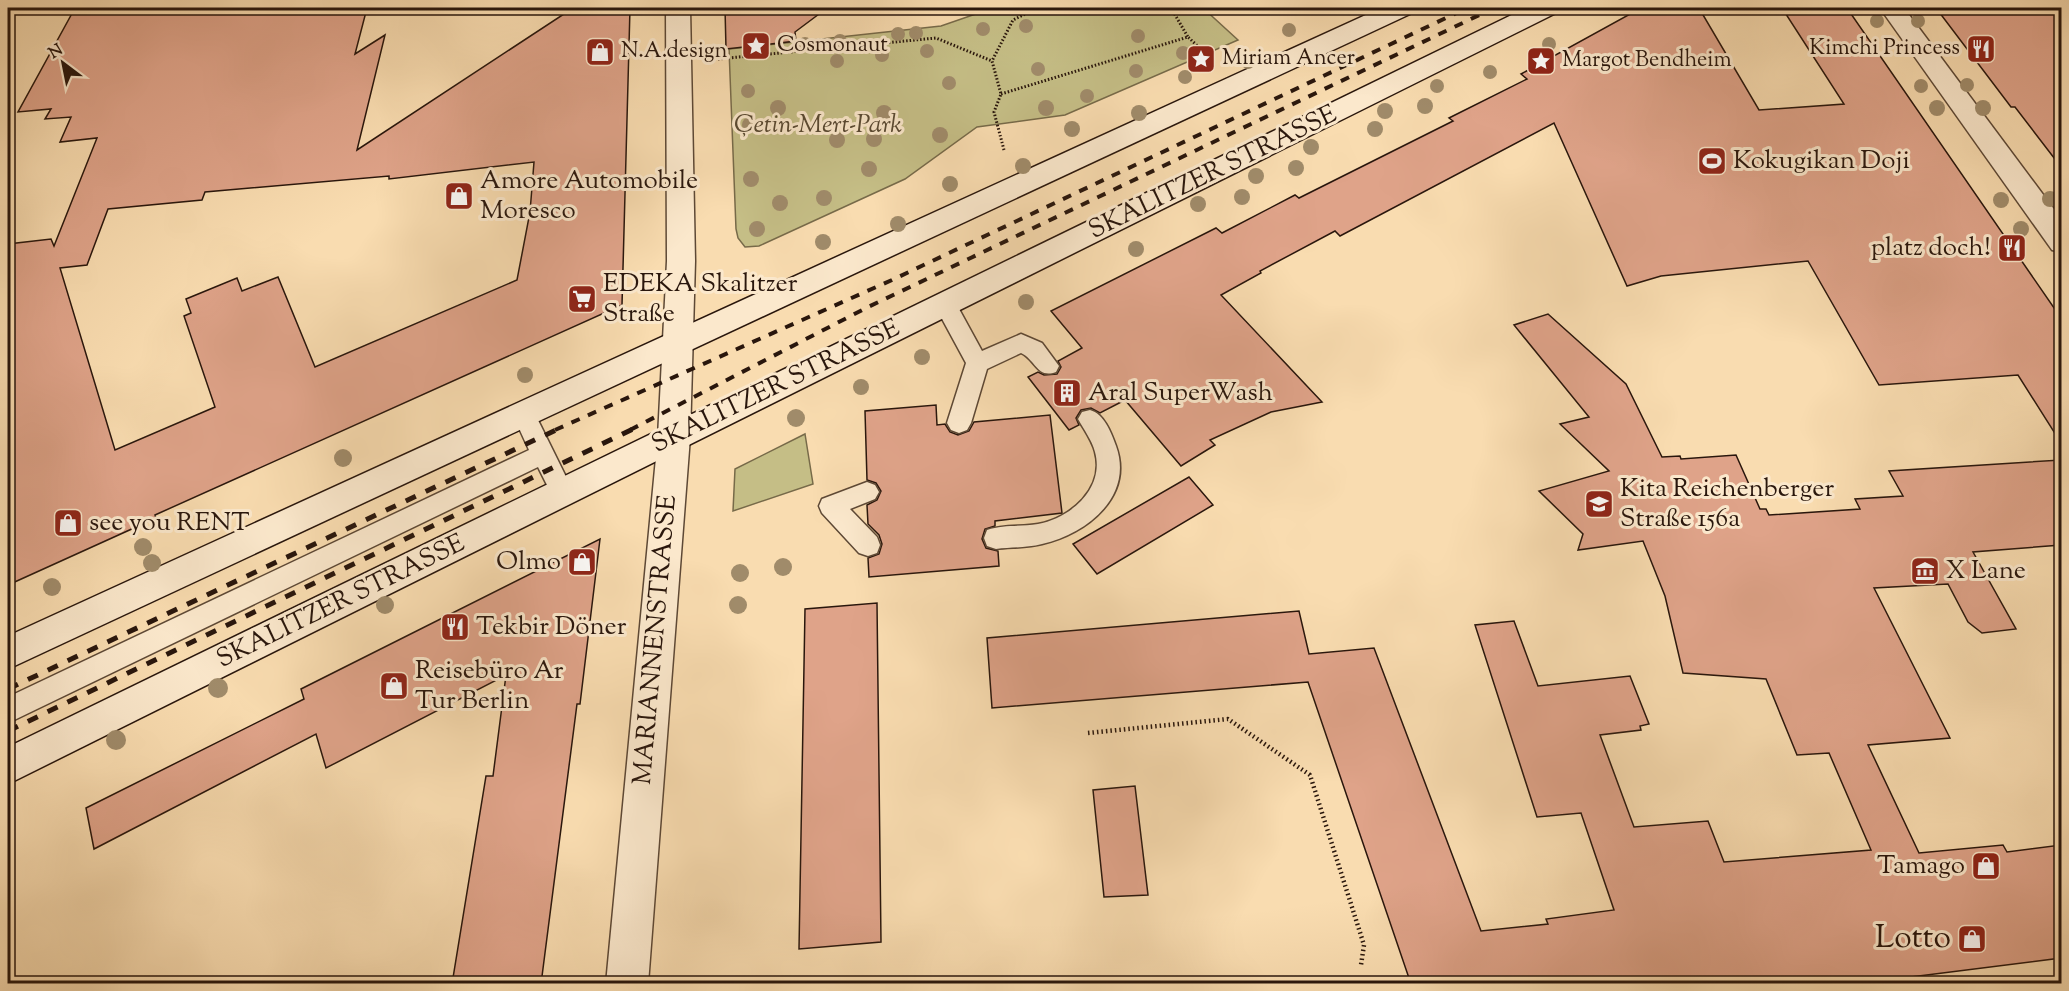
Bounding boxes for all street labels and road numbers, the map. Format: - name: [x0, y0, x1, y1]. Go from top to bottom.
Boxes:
- street label: SKALITZER STRASSE: [1083, 97, 1344, 249]
- street label: SKALITZER STRASSE: [646, 311, 907, 463]
- street label: MARIANNENSTRASSE: [625, 493, 687, 787]
- street label: SKALITZER STRASSE: [211, 526, 472, 678]

